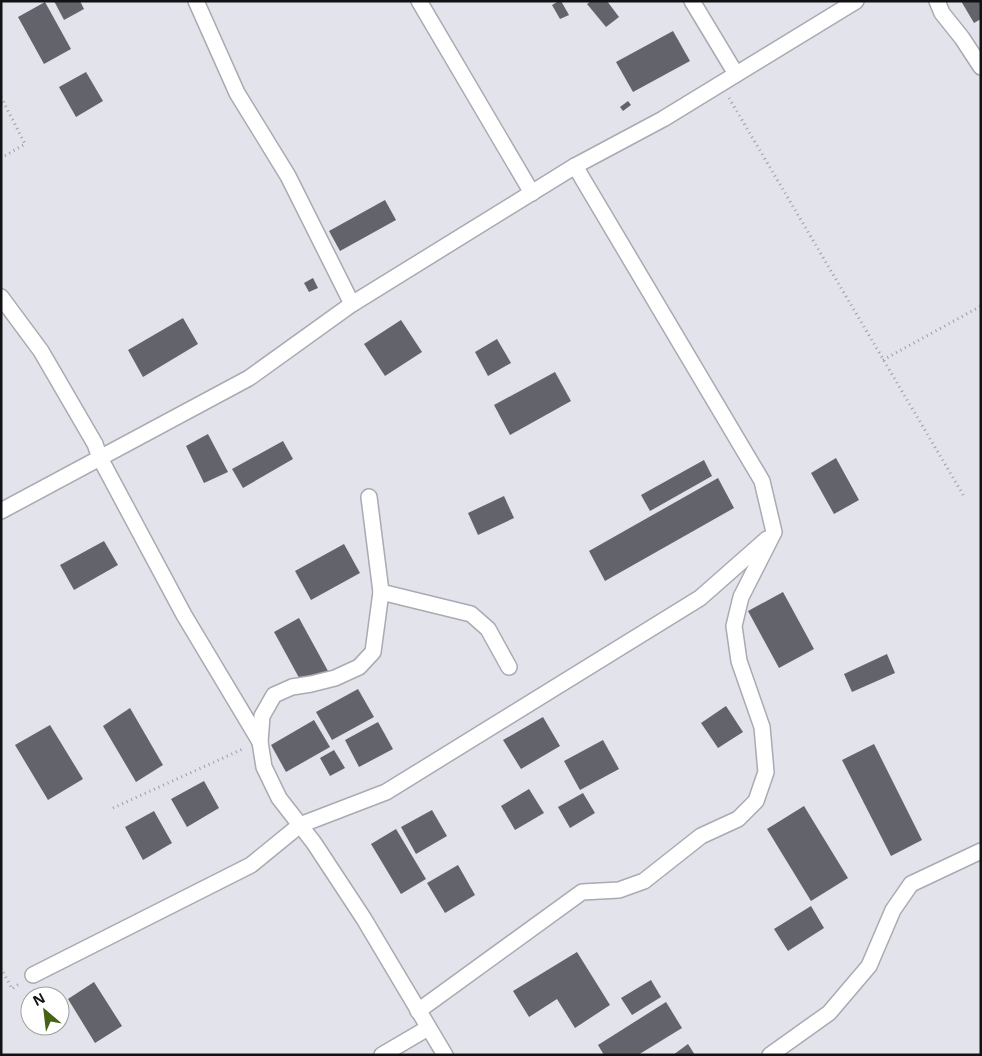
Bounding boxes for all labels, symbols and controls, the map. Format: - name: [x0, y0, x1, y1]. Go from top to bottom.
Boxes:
- north arrow: [20, 986, 70, 1036]
- text: N: [29, 988, 48, 1010]

